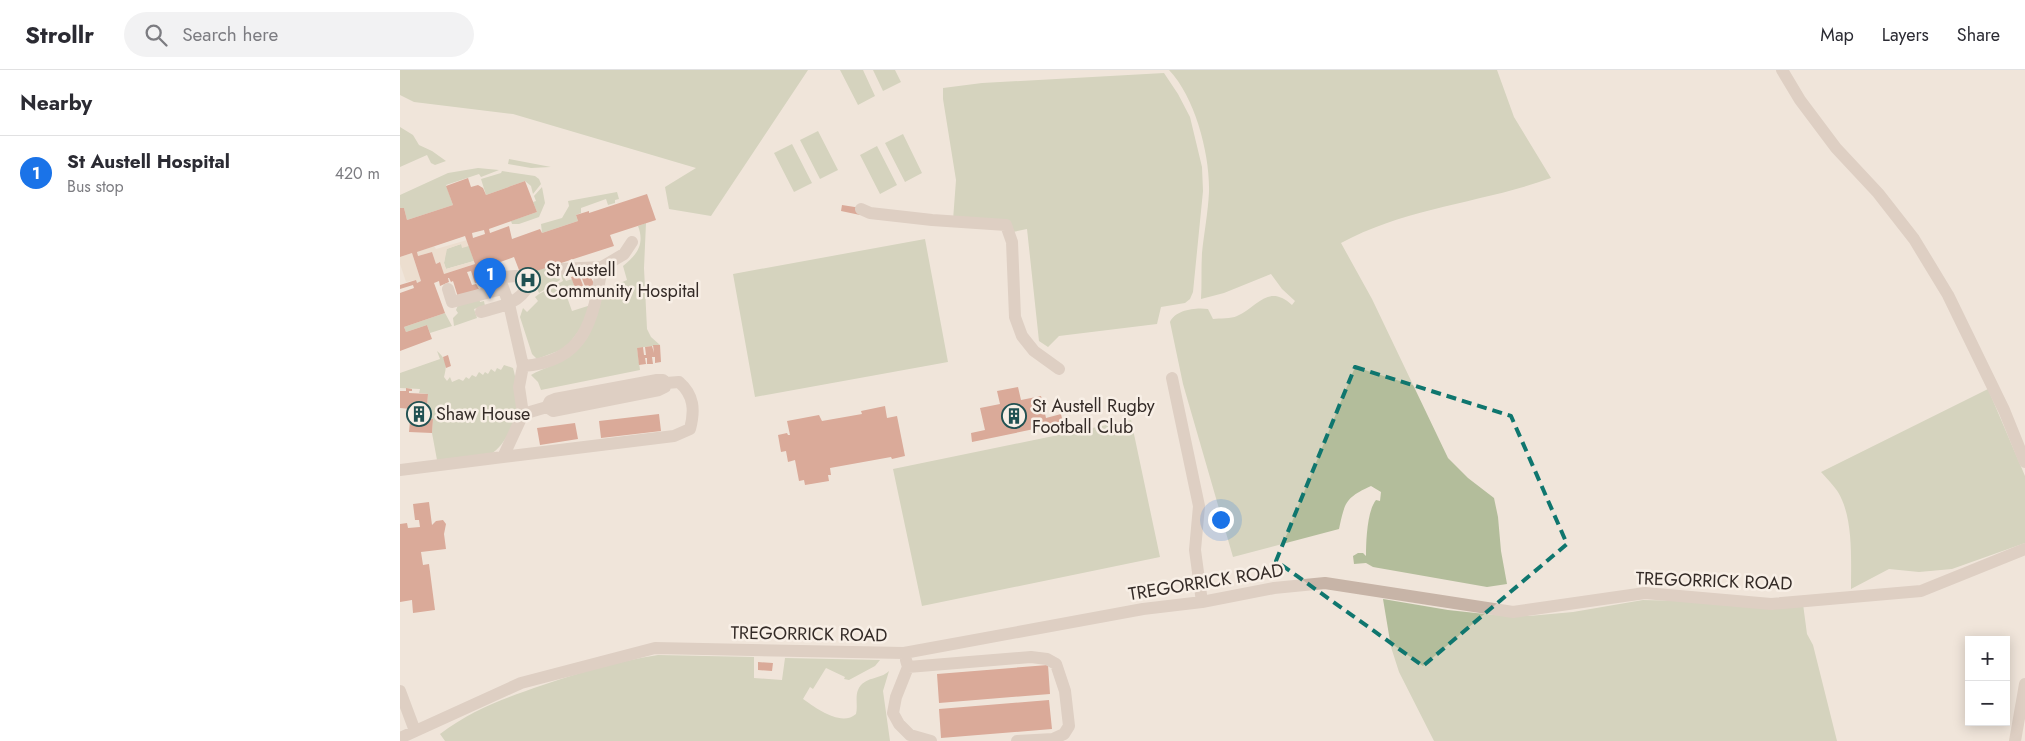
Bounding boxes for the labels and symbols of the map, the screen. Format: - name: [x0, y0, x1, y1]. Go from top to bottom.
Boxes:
- place label: St Austell Community Hospital: [546, 257, 699, 304]
- pin: 1: [474, 258, 506, 299]
- hospital icon: St Austell Community Hospital: [515, 267, 541, 293]
- place label: St Austell Rugby Football Club: [1032, 393, 1155, 440]
- building icon: Shaw House: [406, 401, 432, 427]
- place label: Shaw House: [436, 401, 530, 427]
- building icon: St Austell Rugby Football Club: [1001, 403, 1027, 429]
- your location: [1208, 507, 1234, 533]
- street label: TREGORRICK ROAD: [1126, 557, 1286, 607]
- street label: TREGORRICK ROAD: [1635, 565, 1793, 597]
- street label: TREGORRICK ROAD: [730, 620, 888, 648]

